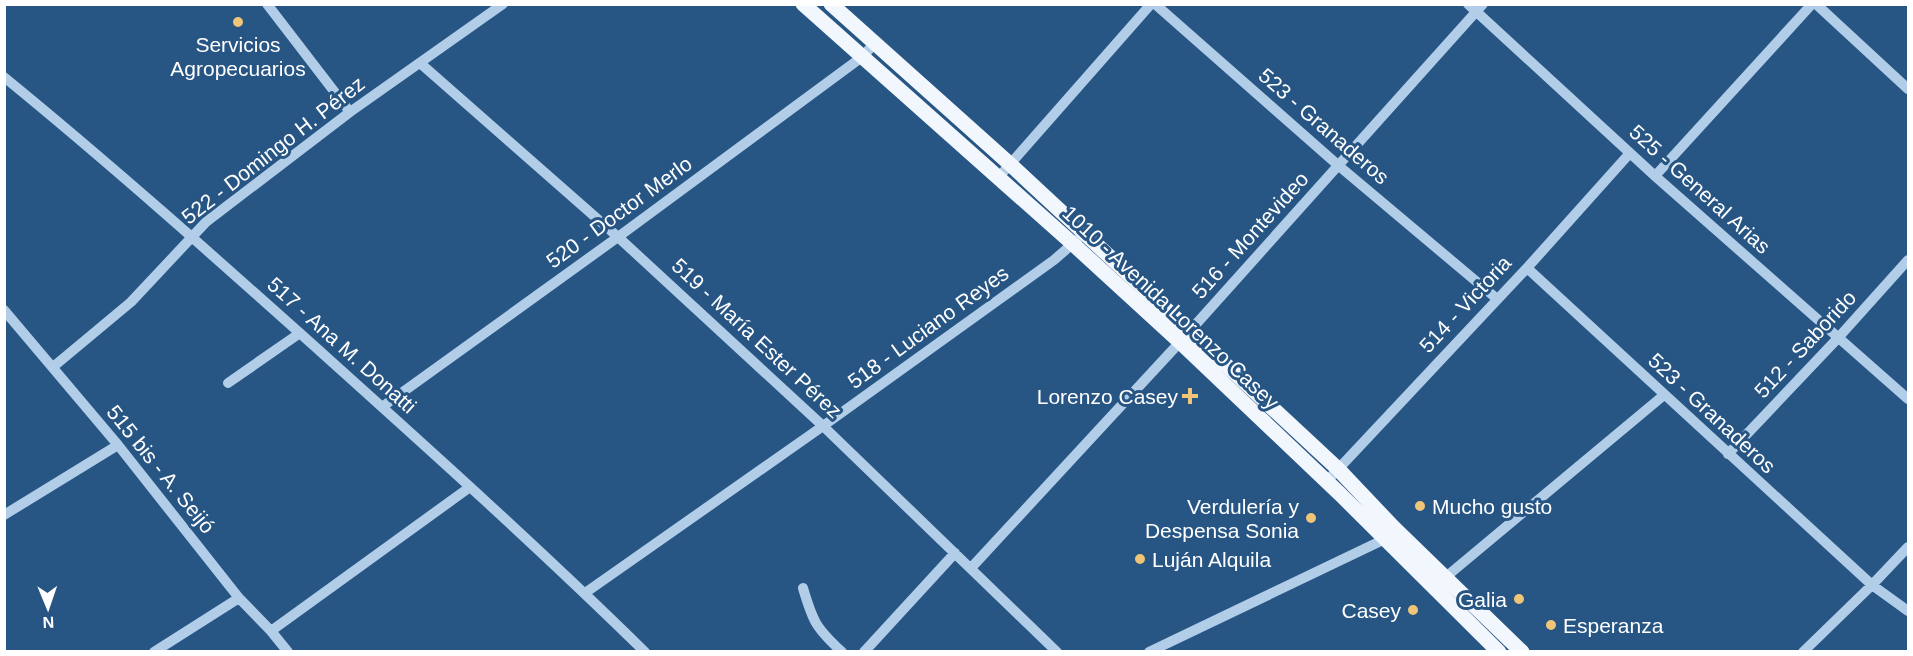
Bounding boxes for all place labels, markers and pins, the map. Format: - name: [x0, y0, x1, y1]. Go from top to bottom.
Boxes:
- marker: Servicios Agropecuarios: [231, 15, 245, 29]
- place label: Servicios Agropecuarios: [170, 33, 306, 80]
- place label: Lorenzo Casey: [1037, 383, 1178, 409]
- marker: Lorenzo Casey: [1183, 389, 1197, 403]
- place label: Verdulería y Despensa Sonia: [1145, 495, 1299, 542]
- place label: Mucho gusto: [1432, 495, 1552, 518]
- marker: Mucho gusto: [1413, 499, 1427, 513]
- marker: Verdulería y Despensa Sonia: [1304, 511, 1318, 525]
- place label: Luján Alquila: [1152, 548, 1271, 571]
- marker: Luján Alquila: [1133, 552, 1147, 566]
- place label: Galia: [1458, 588, 1507, 611]
- marker: Galia: [1512, 592, 1526, 606]
- place label: Casey: [1341, 599, 1401, 622]
- marker: Casey: [1406, 603, 1420, 617]
- place label: Esperanza: [1563, 614, 1664, 637]
- marker: Esperanza: [1544, 618, 1558, 632]

